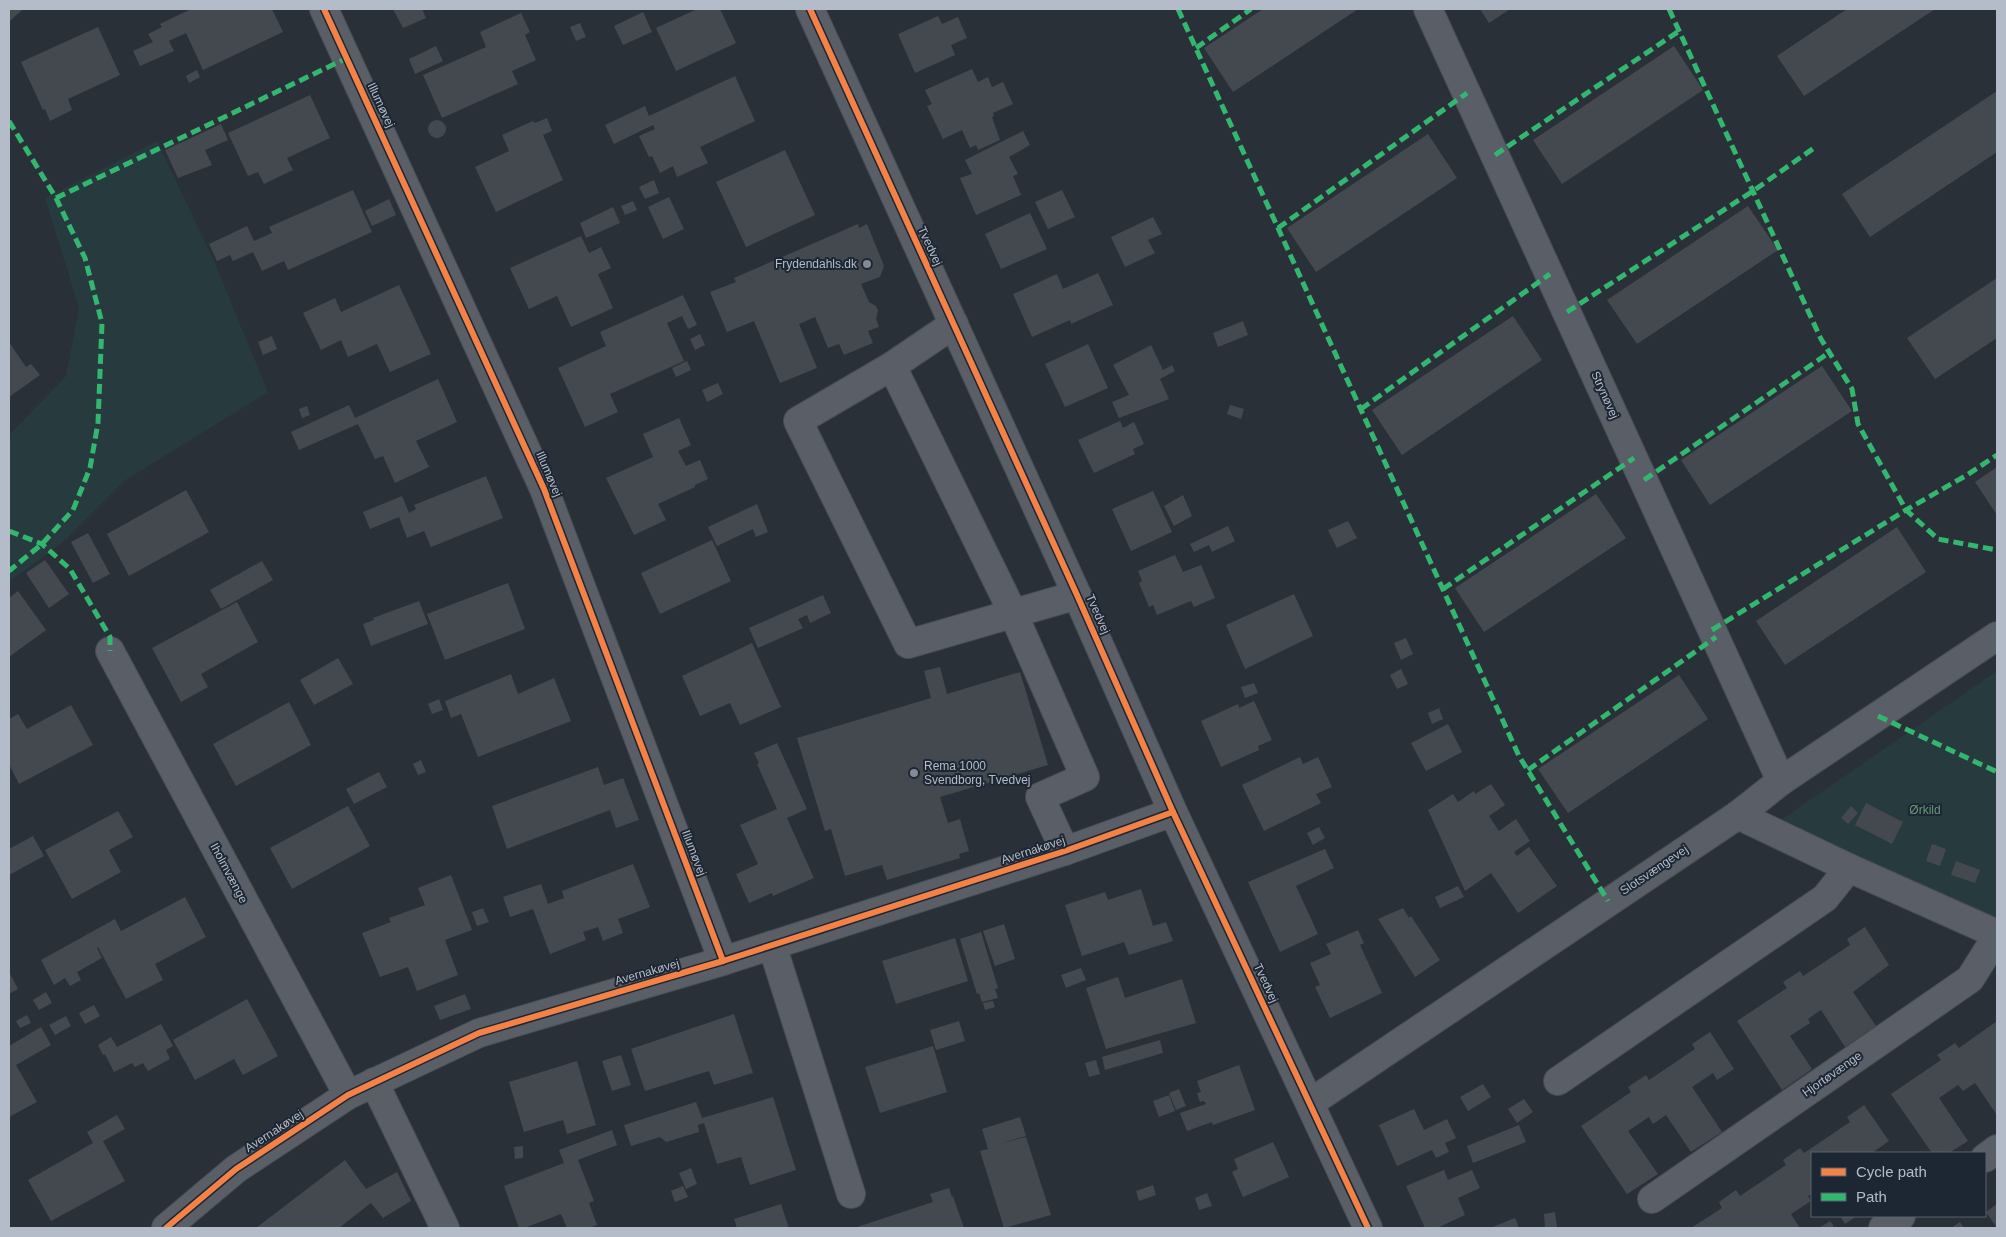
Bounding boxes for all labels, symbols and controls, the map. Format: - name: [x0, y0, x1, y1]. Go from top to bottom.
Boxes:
- street label: Illumøvej: [365, 80, 397, 130]
- street label: Tvedvej: [915, 224, 945, 268]
- place label: Frydendahls.dk: [775, 257, 858, 271]
- marker: Frydendahls.dk: [861, 258, 873, 270]
- street label: Strynøvej: [1588, 369, 1622, 421]
- street label: Illumøvej: [533, 449, 565, 499]
- street label: Tvedvej: [1083, 592, 1113, 636]
- place label: Rema 1000 Svendborg, Tvedvej: [924, 759, 1031, 787]
- marker: Rema 1000 Svendborg, Tvedvej: [908, 767, 920, 779]
- park label: Ørkild: [1909, 803, 1941, 817]
- street label: Illumøvej: [679, 828, 709, 878]
- street label: Avernakøvej: [999, 833, 1067, 867]
- street label: Iholmvænge: [207, 841, 251, 906]
- street label: Slotsvængevej: [1617, 842, 1691, 898]
- street label: Avernakøvej: [613, 956, 681, 988]
- street label: Tvedvej: [1251, 961, 1281, 1005]
- street label: Hjortøvænge: [1800, 1048, 1865, 1100]
- street label: Avernakøvej: [242, 1107, 306, 1155]
- legend: [1811, 1152, 1986, 1217]
- text: Cycle path: [1856, 1163, 1927, 1180]
- text: Path: [1856, 1188, 1887, 1205]

